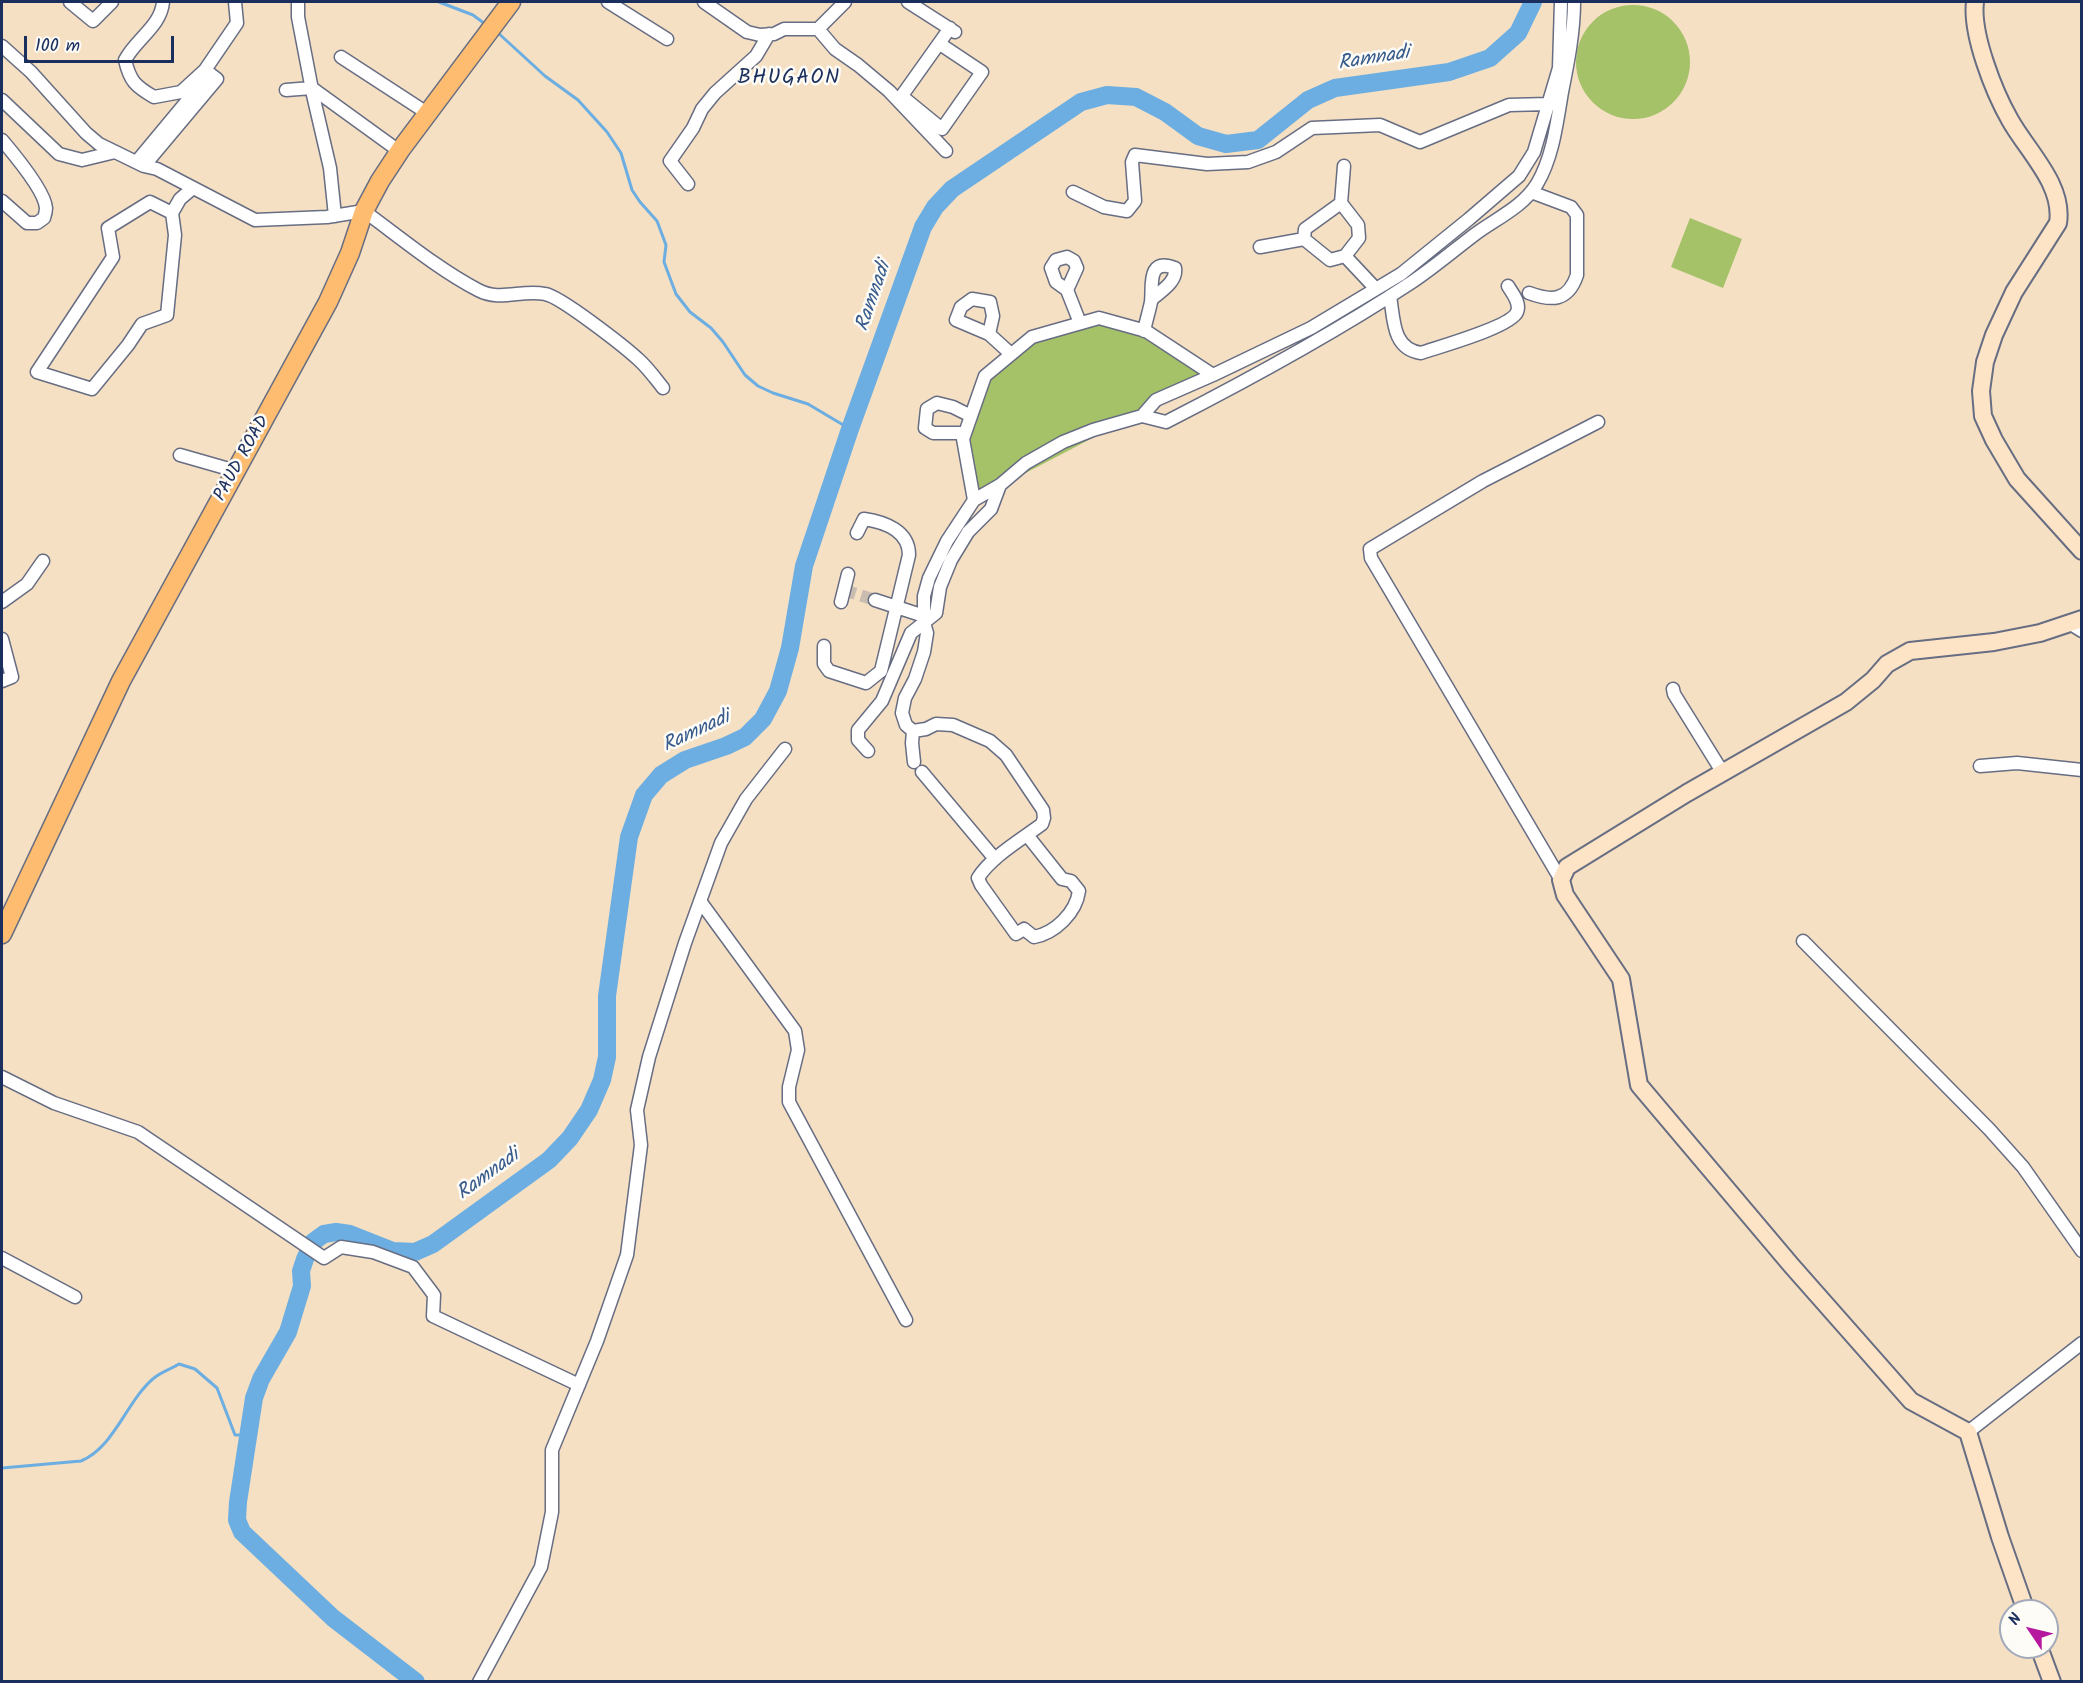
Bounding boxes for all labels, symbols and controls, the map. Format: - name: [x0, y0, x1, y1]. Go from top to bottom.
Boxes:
- scale bar: [27, 24, 177, 62]
- text: 100 m: [35, 32, 80, 61]
- water label: Ramnadi: [1337, 43, 1411, 77]
- district label: BHUGAON: [737, 66, 841, 92]
- water label: Ramnadi: [852, 259, 898, 335]
- street label: PAUD ROAD: [211, 412, 275, 506]
- water label: Ramnadi: [659, 707, 735, 759]
- water label: Ramnadi: [453, 1145, 525, 1207]
- north arrow: [1999, 1599, 2059, 1659]
- text: N: [2002, 1608, 2029, 1631]

